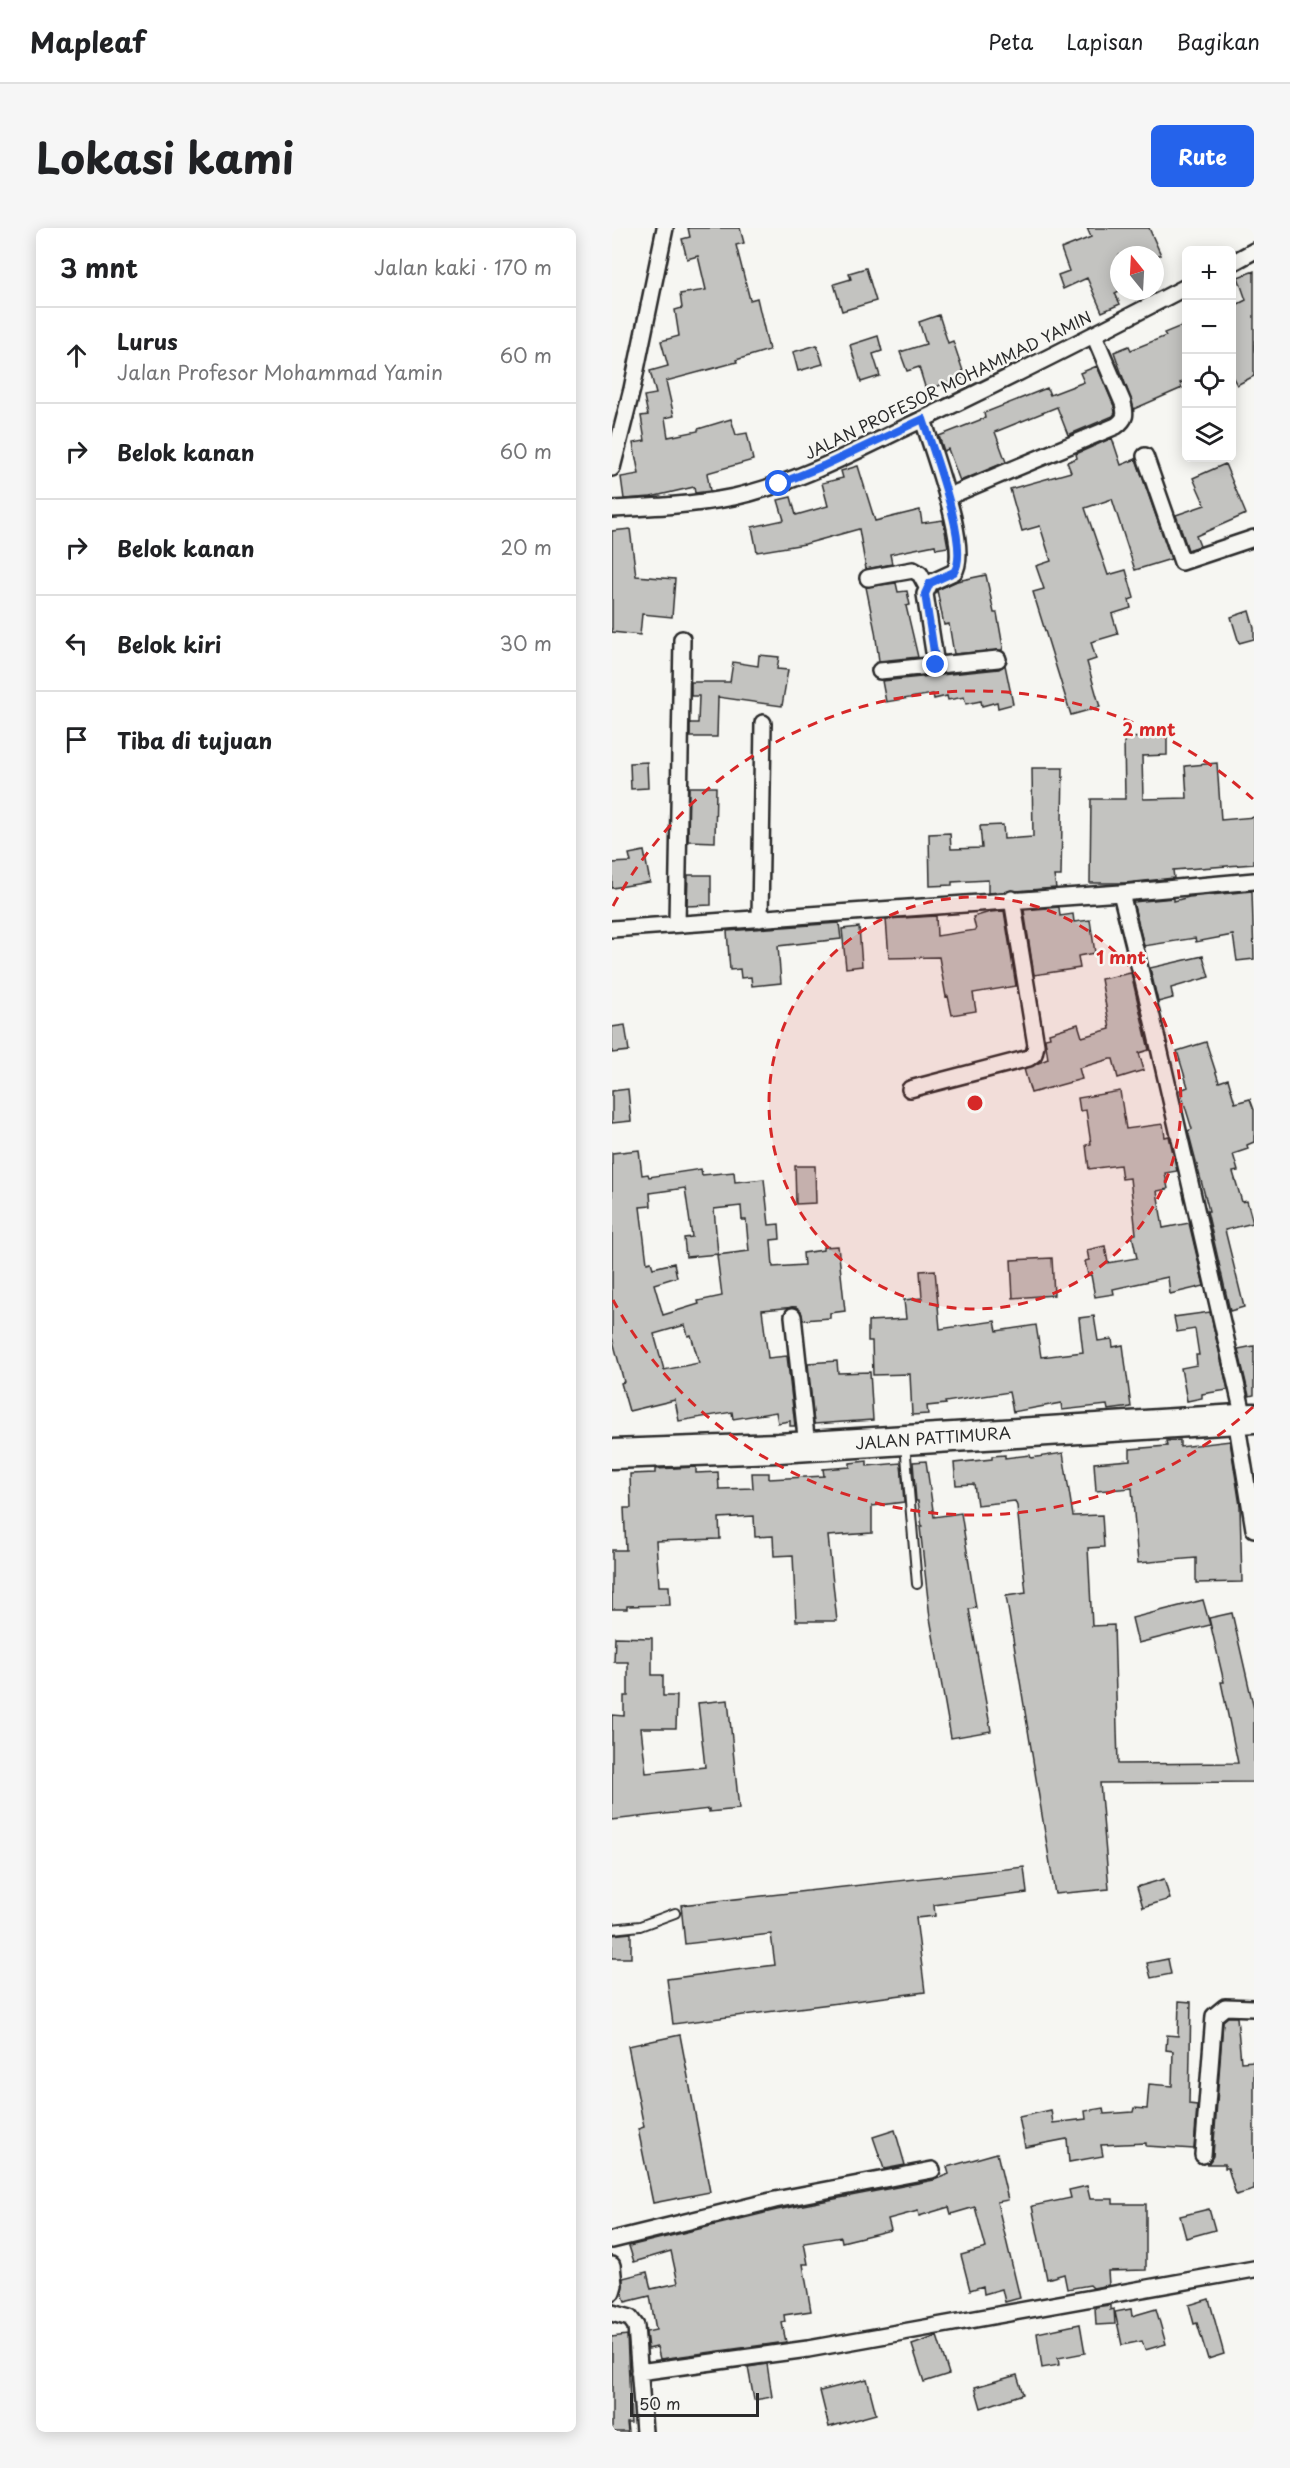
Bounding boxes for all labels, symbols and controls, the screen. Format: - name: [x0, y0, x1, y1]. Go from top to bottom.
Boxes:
- text: Mapleaf: [30, 20, 146, 63]
- text: Peta: [988, 25, 1033, 57]
- text: Lapisan: [1066, 25, 1144, 57]
- text: Bagikan: [1177, 25, 1260, 57]
- text: Lokasi kami: [36, 125, 294, 188]
- button: Rute: [1151, 125, 1254, 187]
- north arrow: [1110, 246, 1164, 300]
- map controls: [1182, 246, 1236, 462]
- button: +: [1182, 246, 1236, 300]
- text: 3 mnt: [60, 248, 138, 287]
- text: Jalan kaki · 170 m: [374, 252, 552, 282]
- button: −: [1182, 300, 1236, 354]
- street label: JALAN PROFESOR MOHAMMAD YAMIN: [800, 304, 1095, 464]
- text: Lurus: [117, 324, 178, 357]
- icon: ahead: [60, 339, 93, 372]
- text: 60 m: [500, 340, 552, 370]
- button: locate: [1182, 354, 1236, 408]
- text: Jalan Profesor Mohammad Yamin: [117, 357, 443, 387]
- button: layers: [1182, 408, 1236, 462]
- icon: right: [60, 435, 93, 468]
- text: Belok kanan: [117, 435, 254, 468]
- text: 60 m: [500, 436, 552, 466]
- route start: [765, 470, 791, 496]
- icon: right: [60, 531, 93, 564]
- text: Belok kanan: [117, 531, 254, 564]
- text: 20 m: [500, 532, 552, 562]
- icon: left: [60, 627, 93, 660]
- text: Belok kiri: [117, 627, 221, 660]
- text: 30 m: [499, 628, 552, 658]
- route end: [922, 651, 948, 677]
- text: 2 mnt: [1122, 715, 1176, 742]
- icon: arrive: [60, 723, 93, 756]
- text: Tiba di tujuan: [117, 723, 272, 756]
- text: 1 mnt: [1096, 943, 1146, 970]
- centre of rings: [965, 1093, 985, 1113]
- street label: JALAN PATTIMURA: [854, 1420, 1012, 1454]
- scale bar: [630, 2390, 759, 2418]
- text: 50 m: [639, 2391, 680, 2415]

